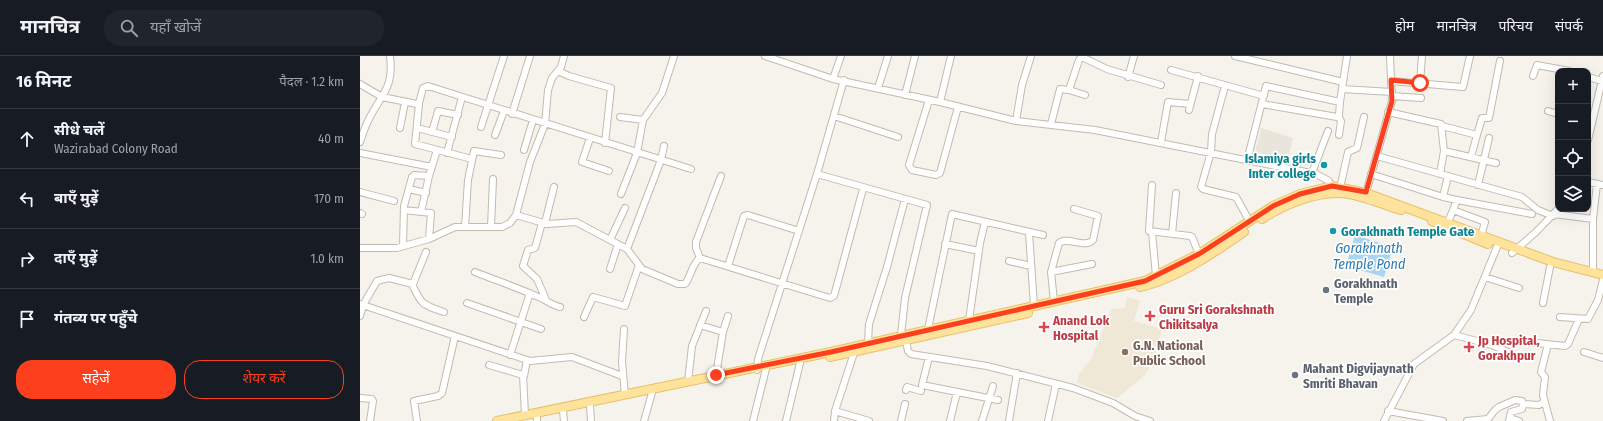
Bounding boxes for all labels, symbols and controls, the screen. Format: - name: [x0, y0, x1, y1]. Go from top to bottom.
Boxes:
- search box: [104, 10, 384, 46]
- text: मानचित्र: [20, 15, 80, 38]
- icon: search: [118, 17, 140, 39]
- text: यहाँ खोजें: [150, 18, 201, 36]
- text: होम: [1395, 18, 1414, 35]
- text: मानचित्र: [1436, 18, 1477, 35]
- text: परिचय: [1499, 18, 1533, 35]
- text: संपर्क: [1555, 18, 1583, 35]
- map controls: [1555, 68, 1591, 212]
- button: +: [1555, 68, 1591, 104]
- text: 16 मिनट: [16, 71, 71, 92]
- text: पैदल · 1.2 km: [279, 74, 344, 89]
- route start: [1411, 74, 1429, 92]
- button: −: [1555, 104, 1591, 140]
- text: सीधे चलें: [54, 121, 104, 139]
- icon: ahead: [16, 128, 38, 150]
- text: 40 m: [318, 131, 344, 146]
- button: locate: [1555, 140, 1591, 176]
- text: Wazirabad Colony Road: [54, 141, 178, 156]
- place label: Islamiya girls Inter college: [1245, 151, 1316, 181]
- marker: Islamiya girls Inter college: [1319, 160, 1329, 170]
- button: layers: [1555, 176, 1591, 212]
- icon: left: [16, 188, 38, 210]
- text: बाएँ मुड़ें: [54, 189, 98, 207]
- text: 170 m: [314, 191, 344, 206]
- place label: Gorakhnath Temple Gate: [1341, 224, 1475, 239]
- marker: Gorakhnath Temple Gate: [1328, 226, 1338, 236]
- water label: Gorakhnath Temple Pond: [1333, 240, 1406, 273]
- icon: right: [16, 248, 38, 270]
- text: दाएँ मुड़ें: [54, 249, 97, 267]
- text: 1.0 km: [310, 251, 344, 266]
- place label: Gorakhnath Temple: [1334, 276, 1398, 306]
- marker: Gorakhnath Temple: [1321, 285, 1331, 295]
- place label: Guru Sri Gorakshnath Chikitsalya: [1159, 302, 1275, 332]
- icon: arrive: [16, 308, 38, 330]
- text: गंतव्य पर पहुँचे: [54, 309, 137, 327]
- marker: Guru Sri Gorakshnath Chikitsalya: [1144, 310, 1156, 322]
- place label: Anand Lok Hospital: [1052, 313, 1110, 343]
- marker: Anand Lok Hospital: [1038, 321, 1050, 333]
- place label: Jp Hospital, Gorakhpur: [1477, 333, 1540, 363]
- place label: G.N. National Public School: [1133, 338, 1206, 368]
- marker: Jp Hospital, Gorakhpur: [1463, 341, 1475, 353]
- marker: G.N. National Public School: [1120, 347, 1130, 357]
- button: सहेजें: [16, 360, 176, 399]
- button: शेयर करें: [184, 360, 344, 399]
- place label: Mahant Digvijaynath Smriti Bhavan: [1303, 361, 1414, 391]
- route end: [707, 366, 725, 384]
- marker: Mahant Digvijaynath Smriti Bhavan: [1290, 370, 1300, 380]

